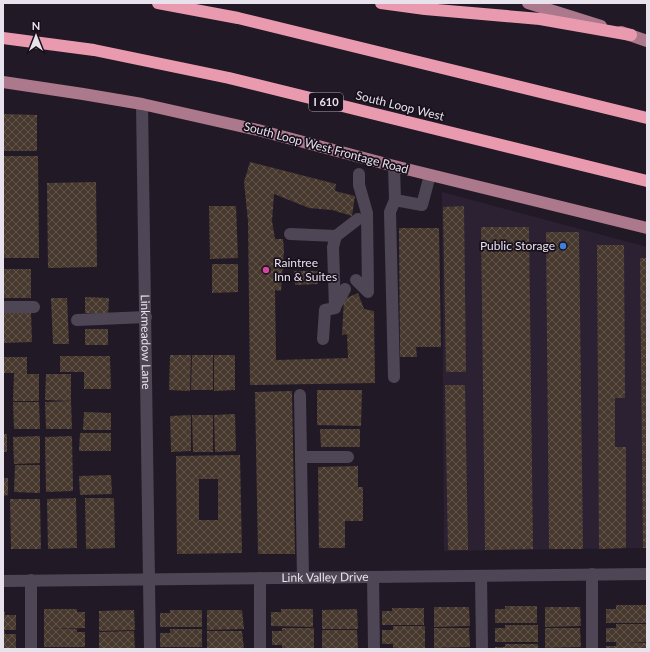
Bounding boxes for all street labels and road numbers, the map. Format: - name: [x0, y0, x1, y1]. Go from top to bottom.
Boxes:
- street label: South Loop West: [354, 87, 447, 124]
- road number: I 610: [309, 93, 343, 111]
- street label: South Loop West Frontage Road: [242, 118, 410, 177]
- street label: Linkmeadow Lane: [138, 294, 154, 390]
- street label: Link Valley Drive: [281, 569, 369, 585]

